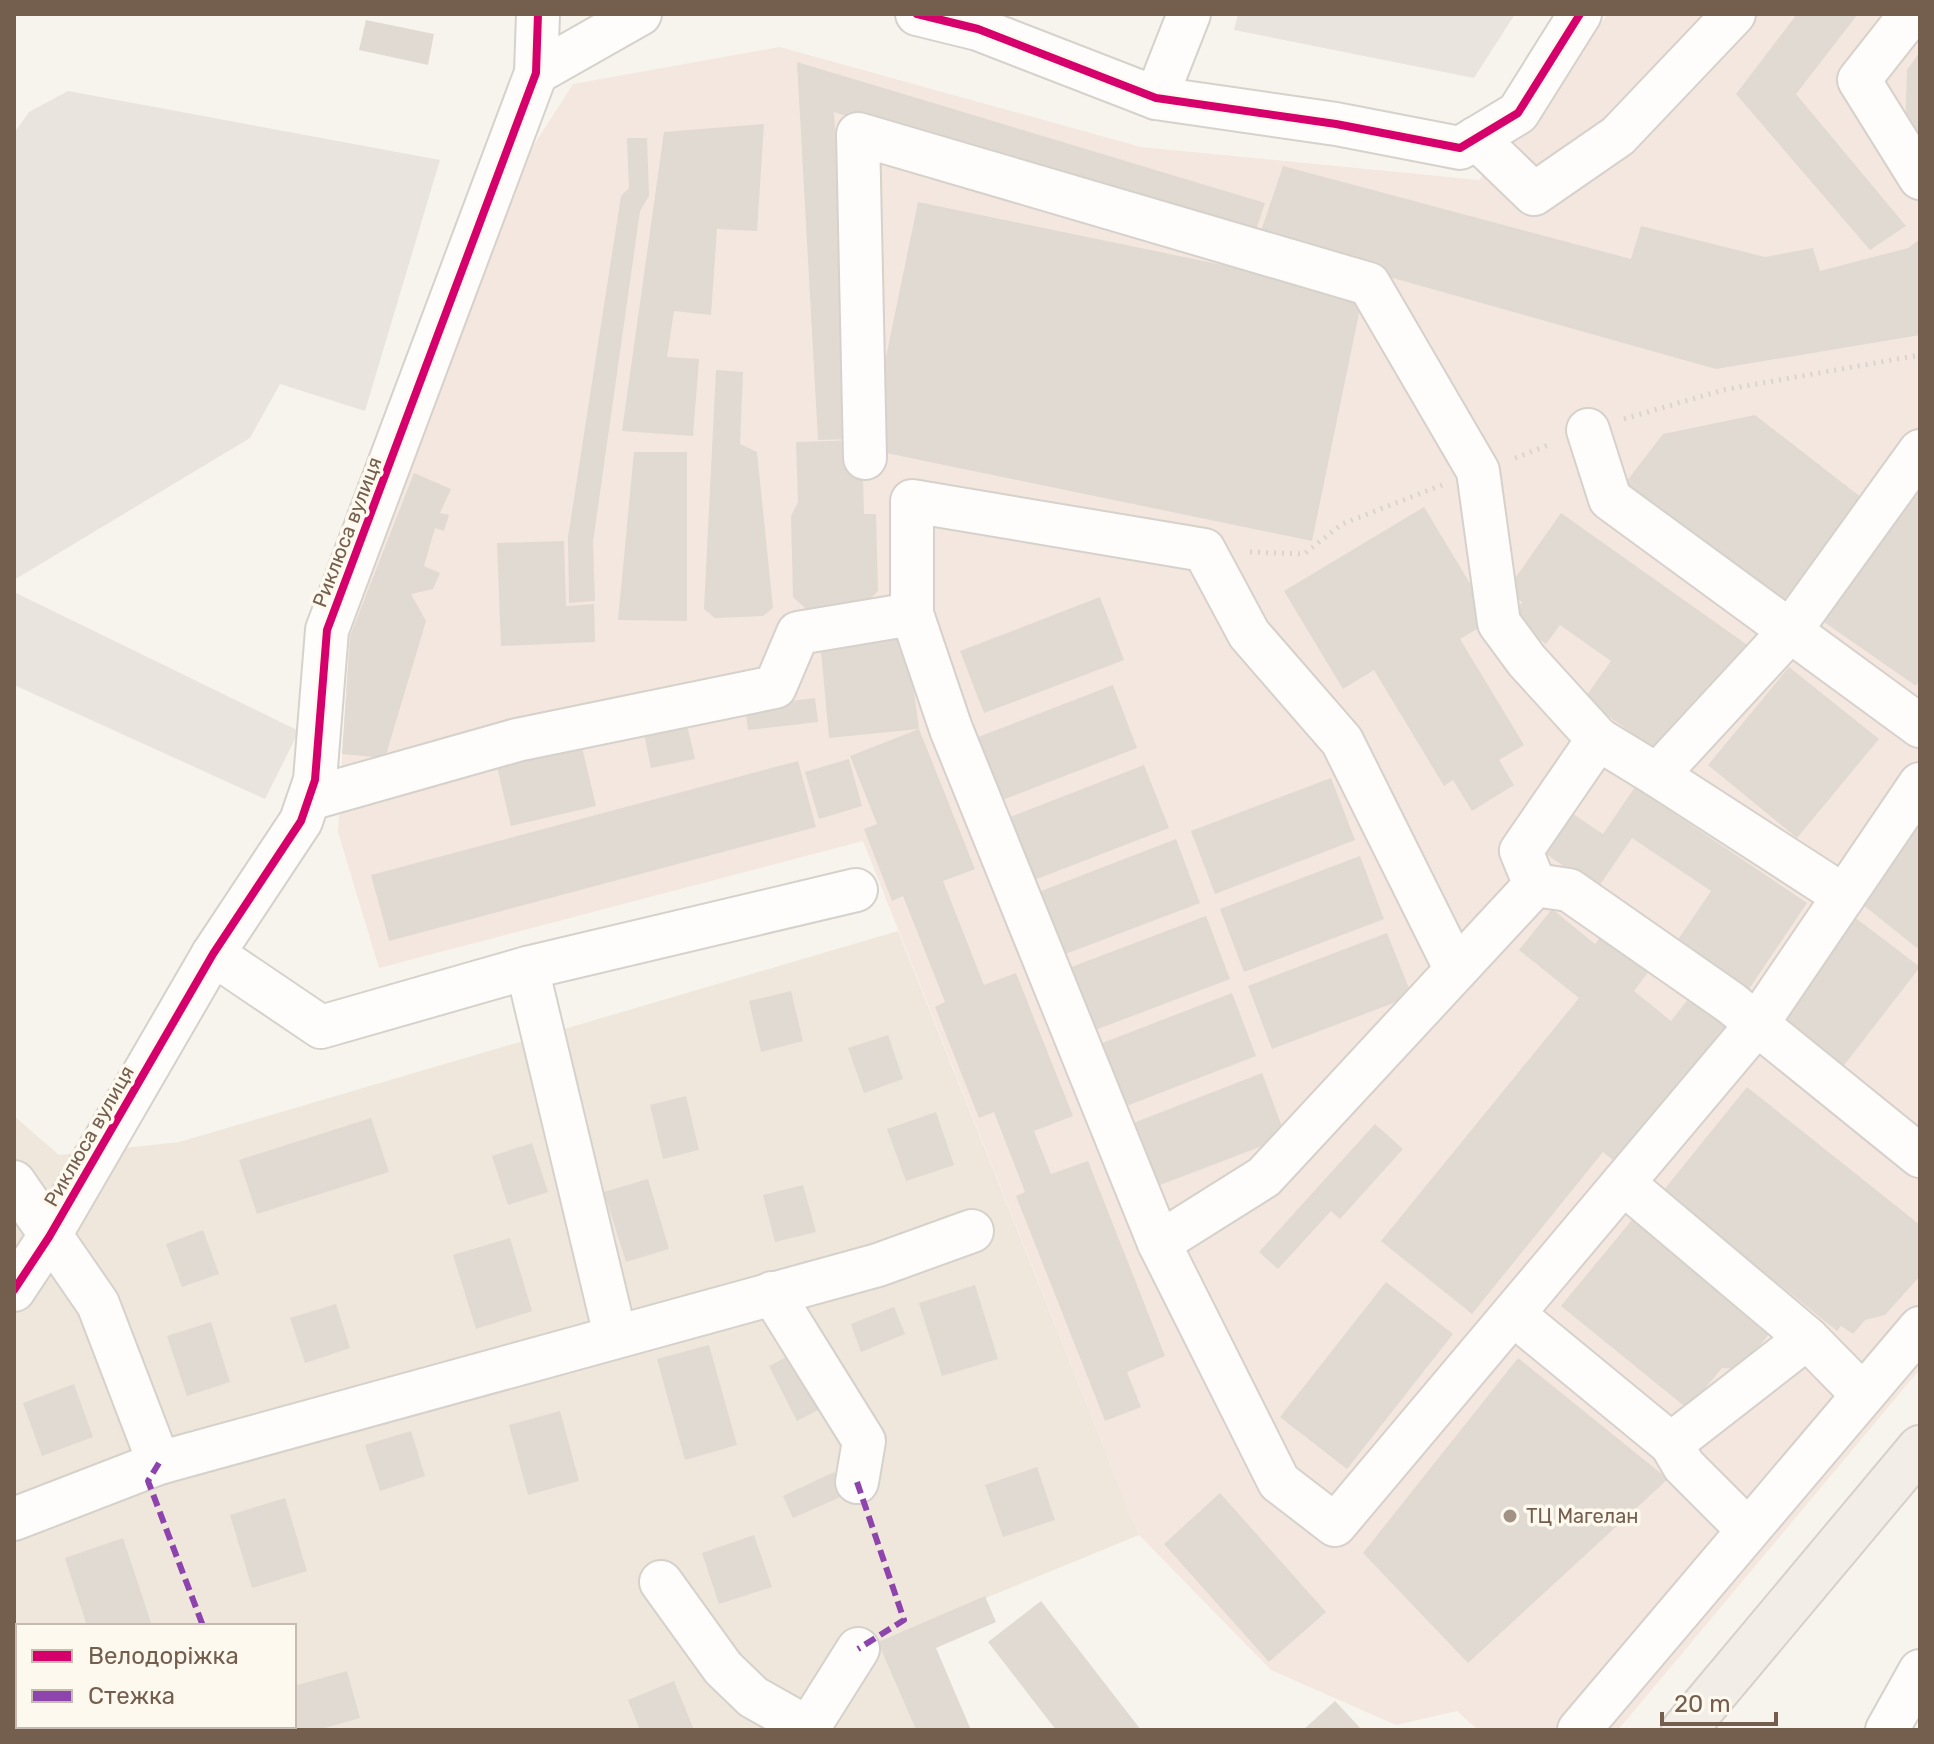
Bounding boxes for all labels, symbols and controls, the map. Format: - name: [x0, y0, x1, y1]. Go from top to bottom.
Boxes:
- street label: Риклюса вулиця: [307, 454, 387, 610]
- street label: Риклюса вулиця: [39, 1061, 139, 1211]
- place label: ТЦ Магелан: [1526, 1504, 1638, 1528]
- marker: ТЦ Магелан: [1501, 1507, 1519, 1525]
- legend: [16, 1624, 296, 1728]
- text: Велодоріжка: [88, 1642, 239, 1670]
- scale bar: [1662, 1676, 1776, 1726]
- text: Стежка: [88, 1682, 175, 1710]
- text: 20 m: [1674, 1690, 1731, 1718]

